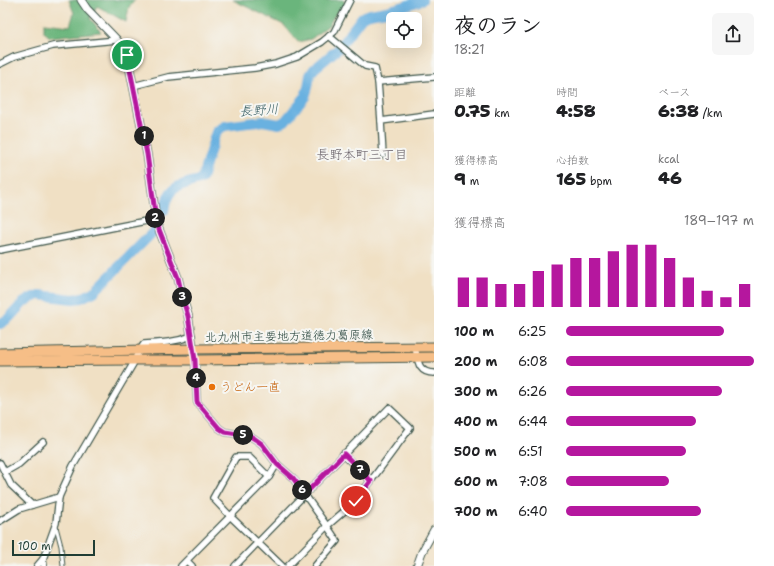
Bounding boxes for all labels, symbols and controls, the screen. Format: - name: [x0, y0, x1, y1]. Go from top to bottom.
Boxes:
- text: 夜のラン: [454, 11, 542, 40]
- map controls: [386, 12, 422, 48]
- button: locate: [386, 12, 422, 48]
- button: share: [712, 13, 754, 55]
- pin: [110, 38, 144, 72]
- text: 18:21: [454, 41, 485, 58]
- icon: arrive: [116, 44, 138, 66]
- text: 距離: [454, 85, 476, 100]
- text: 時間: [556, 85, 578, 100]
- text: ペース: [658, 85, 690, 100]
- water label: 長野川: [239, 100, 279, 120]
- text: 0.75: [454, 100, 490, 122]
- text: 4:58: [556, 100, 596, 122]
- text: 6:38: [658, 100, 699, 122]
- text: km: [490, 106, 510, 121]
- text: /km: [699, 106, 722, 121]
- pin: 1: [134, 126, 154, 146]
- text: 1: [141, 128, 147, 143]
- district label: 長野本町三丁目: [316, 146, 408, 163]
- text: kcal: [658, 152, 679, 167]
- text: 獲得標高: [454, 153, 498, 168]
- text: 心拍数: [556, 153, 589, 168]
- text: 46: [658, 167, 682, 189]
- text: 9: [454, 168, 466, 190]
- text: 165: [556, 168, 586, 190]
- text: m: [466, 174, 479, 189]
- text: bpm: [586, 174, 612, 189]
- pin: 2: [145, 208, 165, 228]
- text: 2: [151, 210, 159, 225]
- text: 189–197 m: [684, 212, 754, 229]
- text: 獲得標高: [454, 214, 506, 231]
- pin: 3: [172, 287, 192, 307]
- text: 3: [178, 289, 186, 304]
- text: 100 m: [454, 323, 494, 340]
- text: 6:25: [518, 323, 546, 340]
- street label: 北九州市主要地方道徳力葛原線: [205, 327, 373, 345]
- text: 200 m: [454, 353, 497, 370]
- text: 6:08: [518, 353, 548, 370]
- pin: 4: [186, 368, 206, 388]
- text: 4: [192, 370, 200, 385]
- place label: うどん一直: [220, 379, 280, 395]
- marker: うどん一直: [207, 382, 217, 392]
- text: 300 m: [454, 383, 498, 400]
- text: 6:26: [518, 383, 547, 400]
- text: 400 m: [454, 413, 498, 430]
- text: 6:44: [518, 413, 547, 430]
- pin: 5: [233, 425, 253, 445]
- text: 5: [240, 427, 246, 442]
- text: 500 m: [454, 443, 497, 460]
- text: 6:51: [518, 443, 543, 460]
- pin: 7: [350, 460, 370, 480]
- text: 7: [356, 462, 364, 477]
- text: 600 m: [454, 473, 498, 490]
- text: 7:08: [518, 473, 548, 490]
- pin: 6: [292, 480, 312, 500]
- text: 6: [298, 482, 306, 497]
- pin: [339, 484, 373, 518]
- icon: check: [345, 490, 367, 512]
- text: 700 m: [454, 503, 498, 520]
- text: 6:40: [518, 503, 548, 520]
- scale bar: [12, 538, 95, 557]
- text: 100 m: [18, 539, 51, 554]

